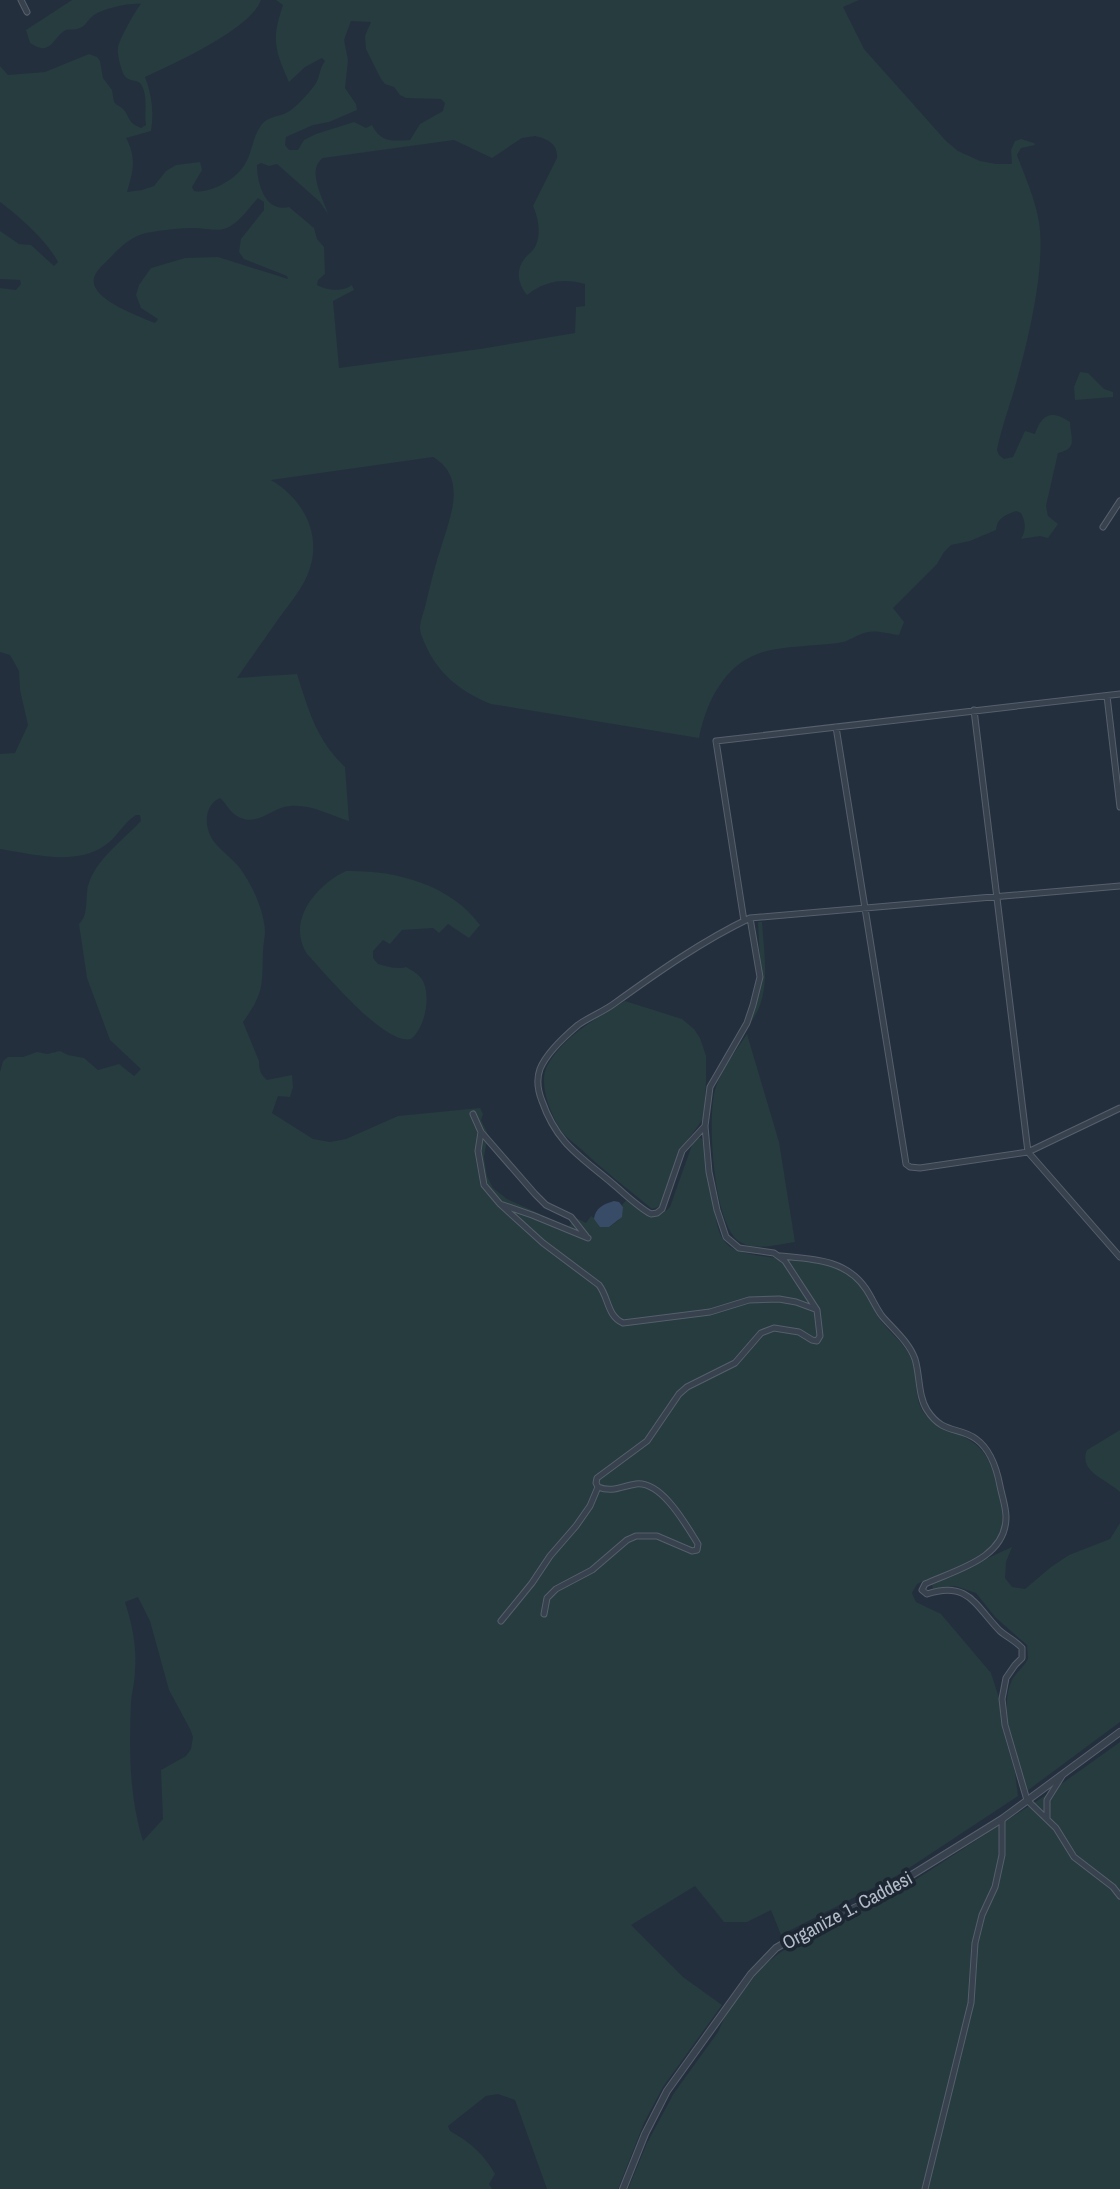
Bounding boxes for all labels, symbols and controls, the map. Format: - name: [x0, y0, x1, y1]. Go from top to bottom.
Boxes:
- street label: Organize 1. Caddesi: [777, 1865, 917, 1955]

